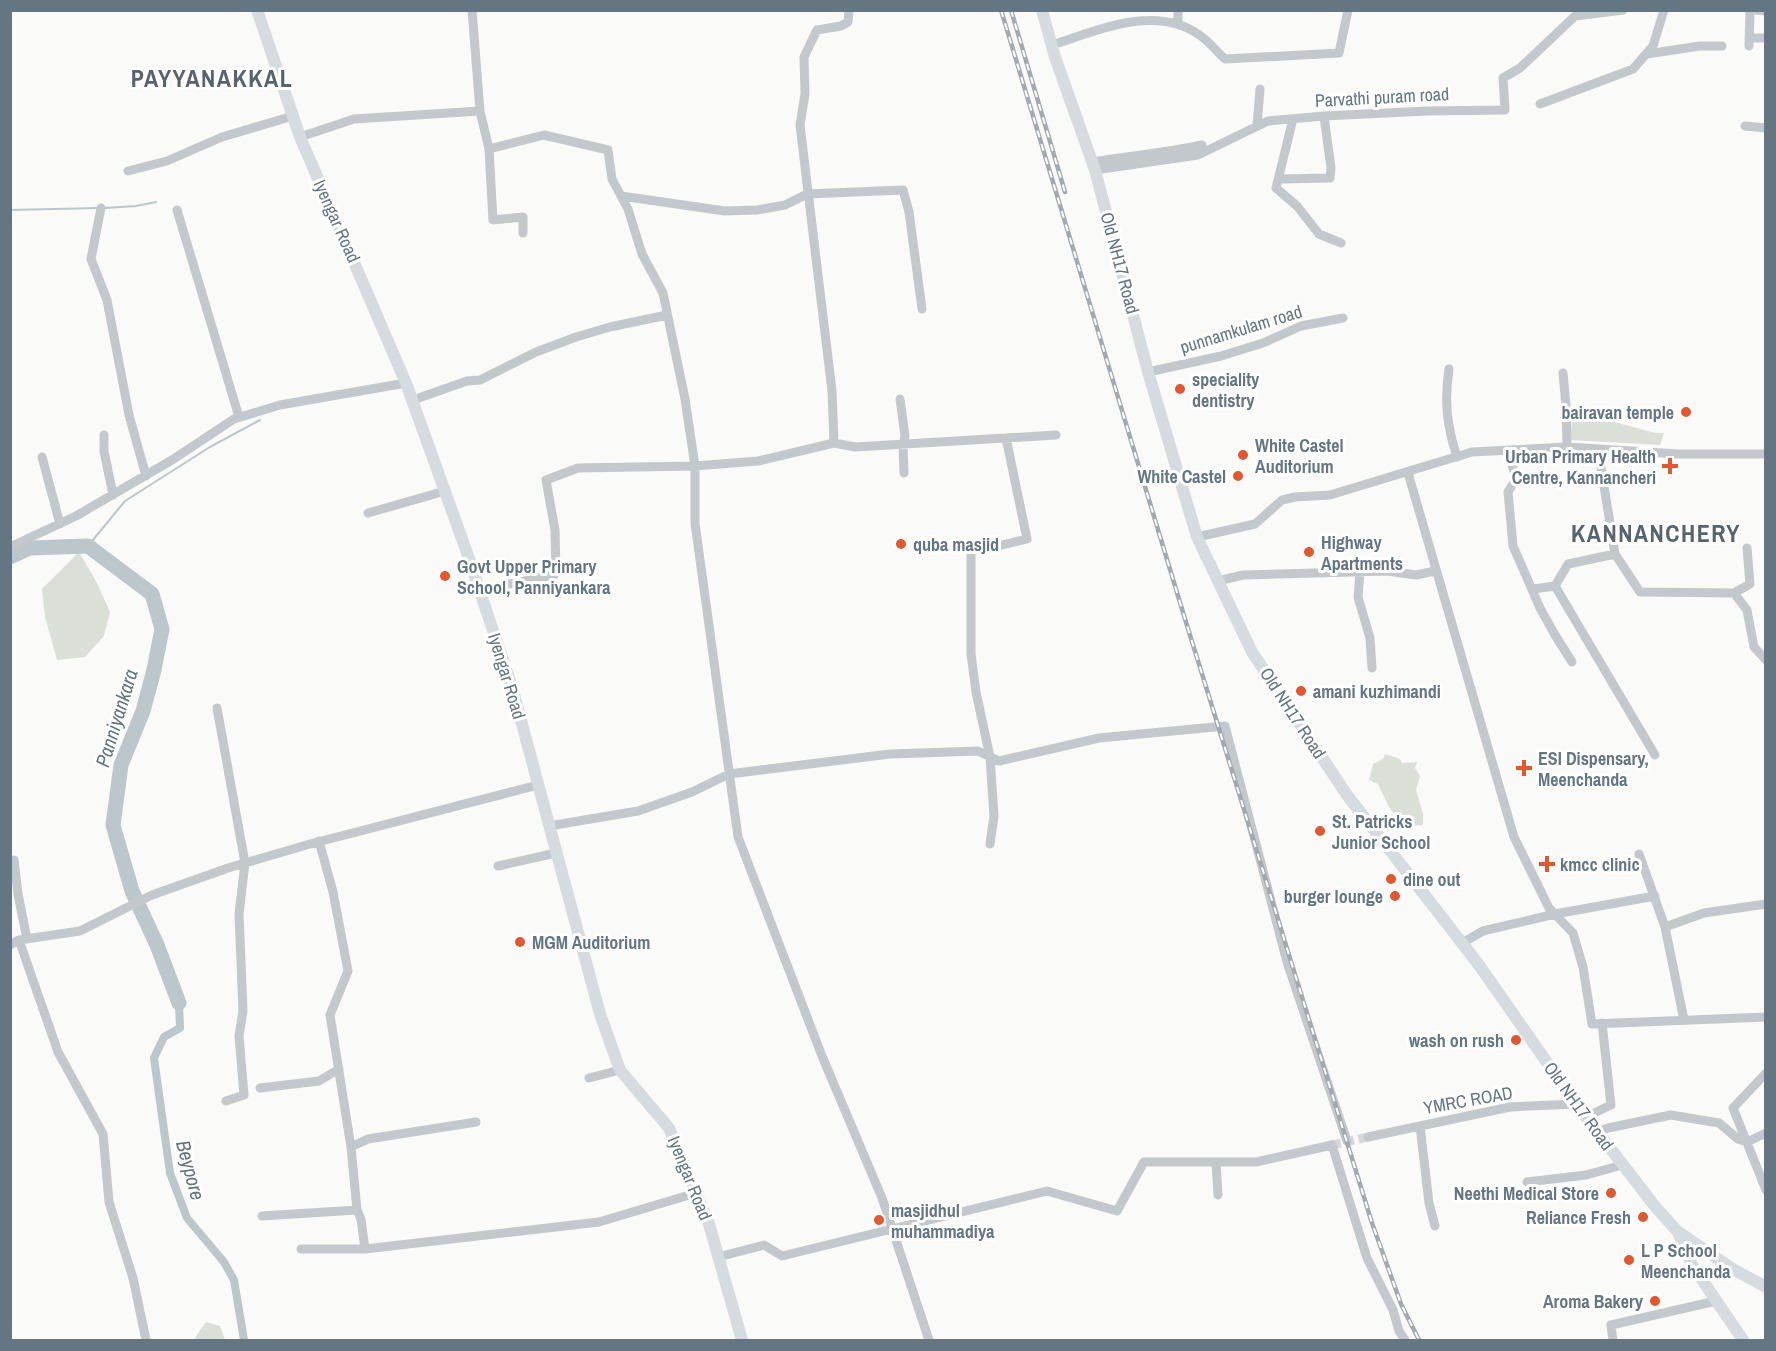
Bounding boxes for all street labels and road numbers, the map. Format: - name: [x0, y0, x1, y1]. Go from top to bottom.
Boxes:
- street label: Parvathi puram road: [1314, 81, 1450, 113]
- street label: Iyengar Road: [308, 175, 366, 267]
- street label: Old NH17 Road: [1094, 209, 1146, 317]
- street label: punnamkulam road: [1177, 299, 1305, 359]
- street label: Iyengar Road: [482, 630, 532, 722]
- street label: Old NH17 Road: [1254, 663, 1332, 763]
- street label: Old NH17 Road: [1538, 1057, 1620, 1155]
- street label: YMRC ROAD: [1421, 1080, 1515, 1120]
- street label: Iyengar Road: [662, 1132, 718, 1224]

